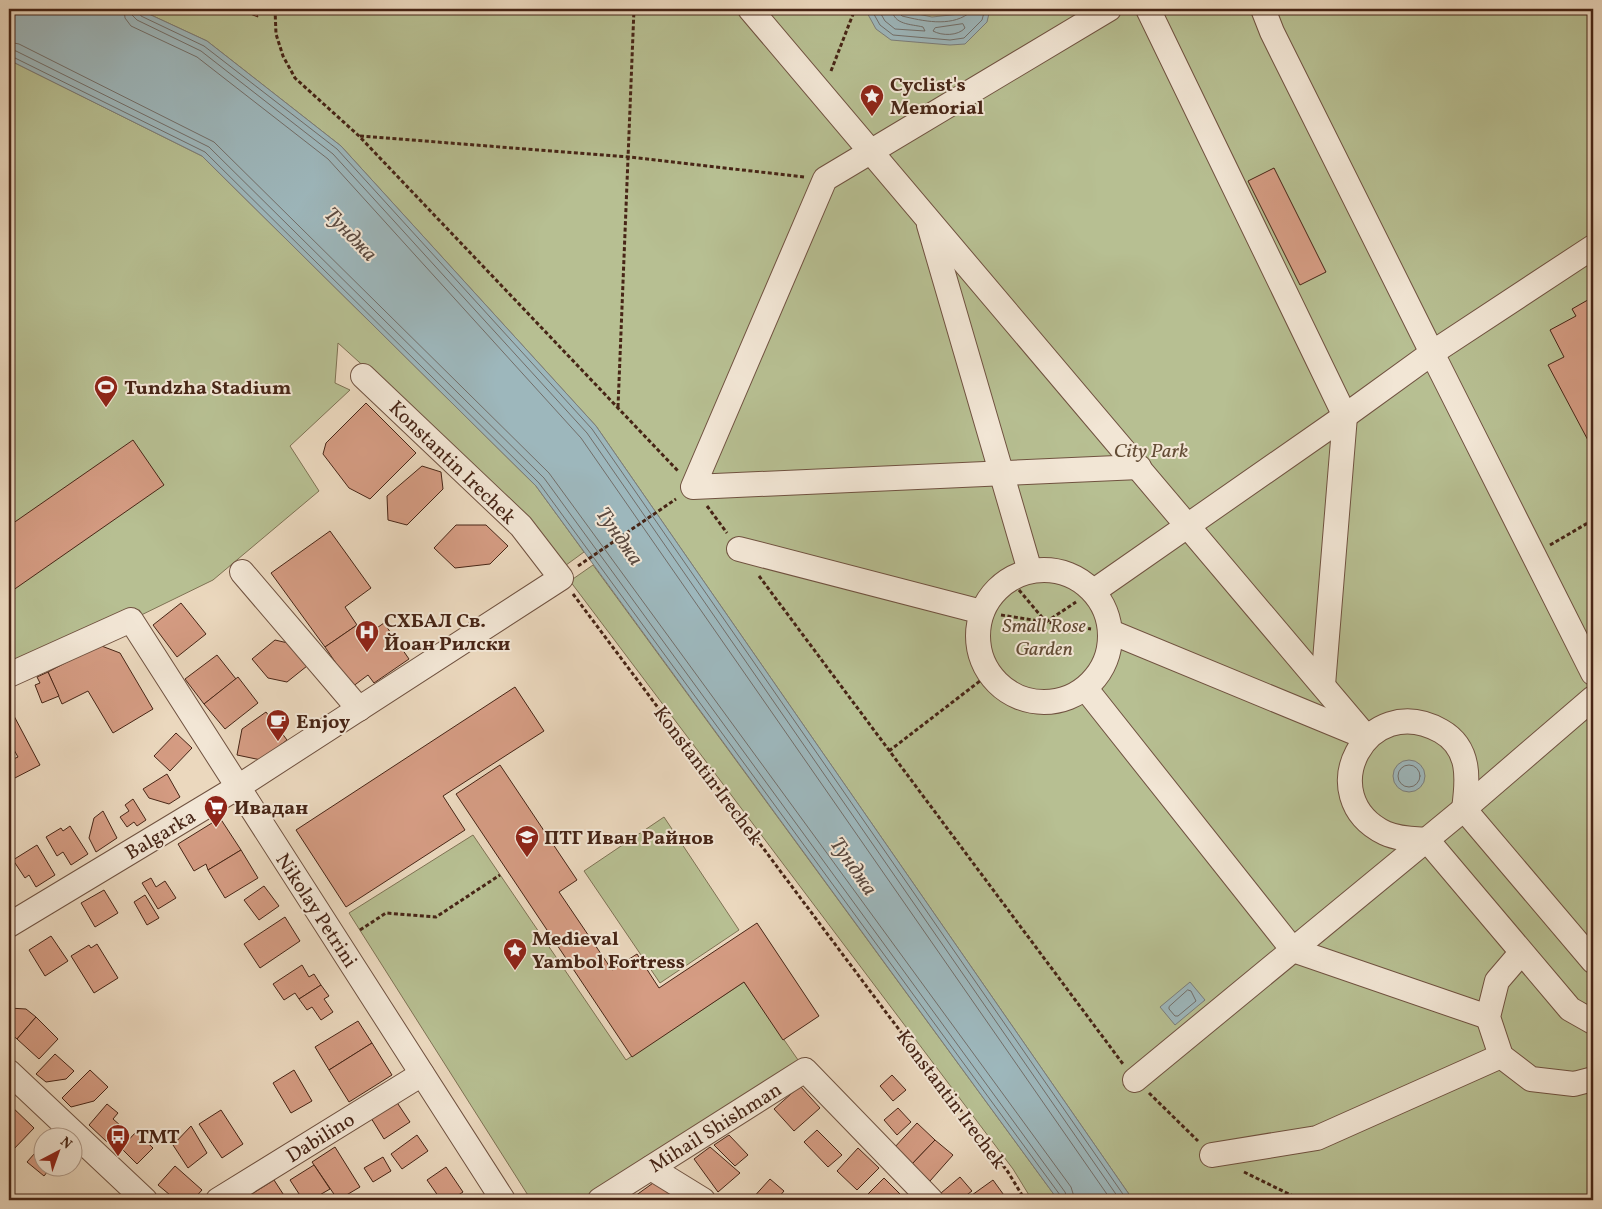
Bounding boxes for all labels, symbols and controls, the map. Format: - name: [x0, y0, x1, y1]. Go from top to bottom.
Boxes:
- place label: Cyclist's Memorial: [890, 72, 984, 123]
- place icon: Cyclist's Memorial: [859, 83, 885, 117]
- water label: Тунджа: [317, 201, 383, 269]
- sports icon: Tundzha Stadium: [93, 374, 119, 408]
- place label: Tundzha Stadium: [124, 375, 291, 403]
- street label: Konstantin Irechek: [382, 395, 522, 532]
- park label: City Park: [1114, 438, 1188, 466]
- water label: Тунджа: [588, 502, 649, 572]
- place label: СХБАЛ Св. Йоан Рилски: [384, 608, 511, 659]
- park label: Small Rose Garden: [1002, 613, 1087, 664]
- hospital icon: СХБАЛ Св. Йоан Рилски: [354, 619, 380, 653]
- street label: Konstantin Irechek: [646, 701, 769, 852]
- cafe icon: Enjoy: [265, 708, 291, 742]
- place label: Enjoy: [296, 709, 350, 737]
- supermarket icon: Ивадан: [203, 794, 229, 828]
- place label: Ивадан: [234, 795, 308, 823]
- street label: Balgarka: [120, 804, 202, 868]
- school or university icon: ПТГ Иван Райнов: [514, 824, 540, 858]
- place label: ПТГ Иван Райнов: [544, 825, 714, 853]
- water label: Тунджа: [822, 832, 883, 902]
- street label: Nikolay Petrini: [268, 848, 363, 974]
- place label: Medieval Yambol Fortress: [532, 926, 685, 977]
- place icon: Medieval Yambol Fortress: [502, 937, 528, 971]
- street label: Konstantin Irechek: [889, 1025, 1012, 1176]
- street label: Mihail Shishman: [644, 1077, 788, 1181]
- street label: Dabilino: [281, 1107, 361, 1171]
- bus stop icon: ТМТ: [105, 1123, 131, 1157]
- place label: ТМТ: [136, 1124, 180, 1152]
- north arrow: [32, 1126, 82, 1176]
- text: N: [55, 1133, 76, 1154]

